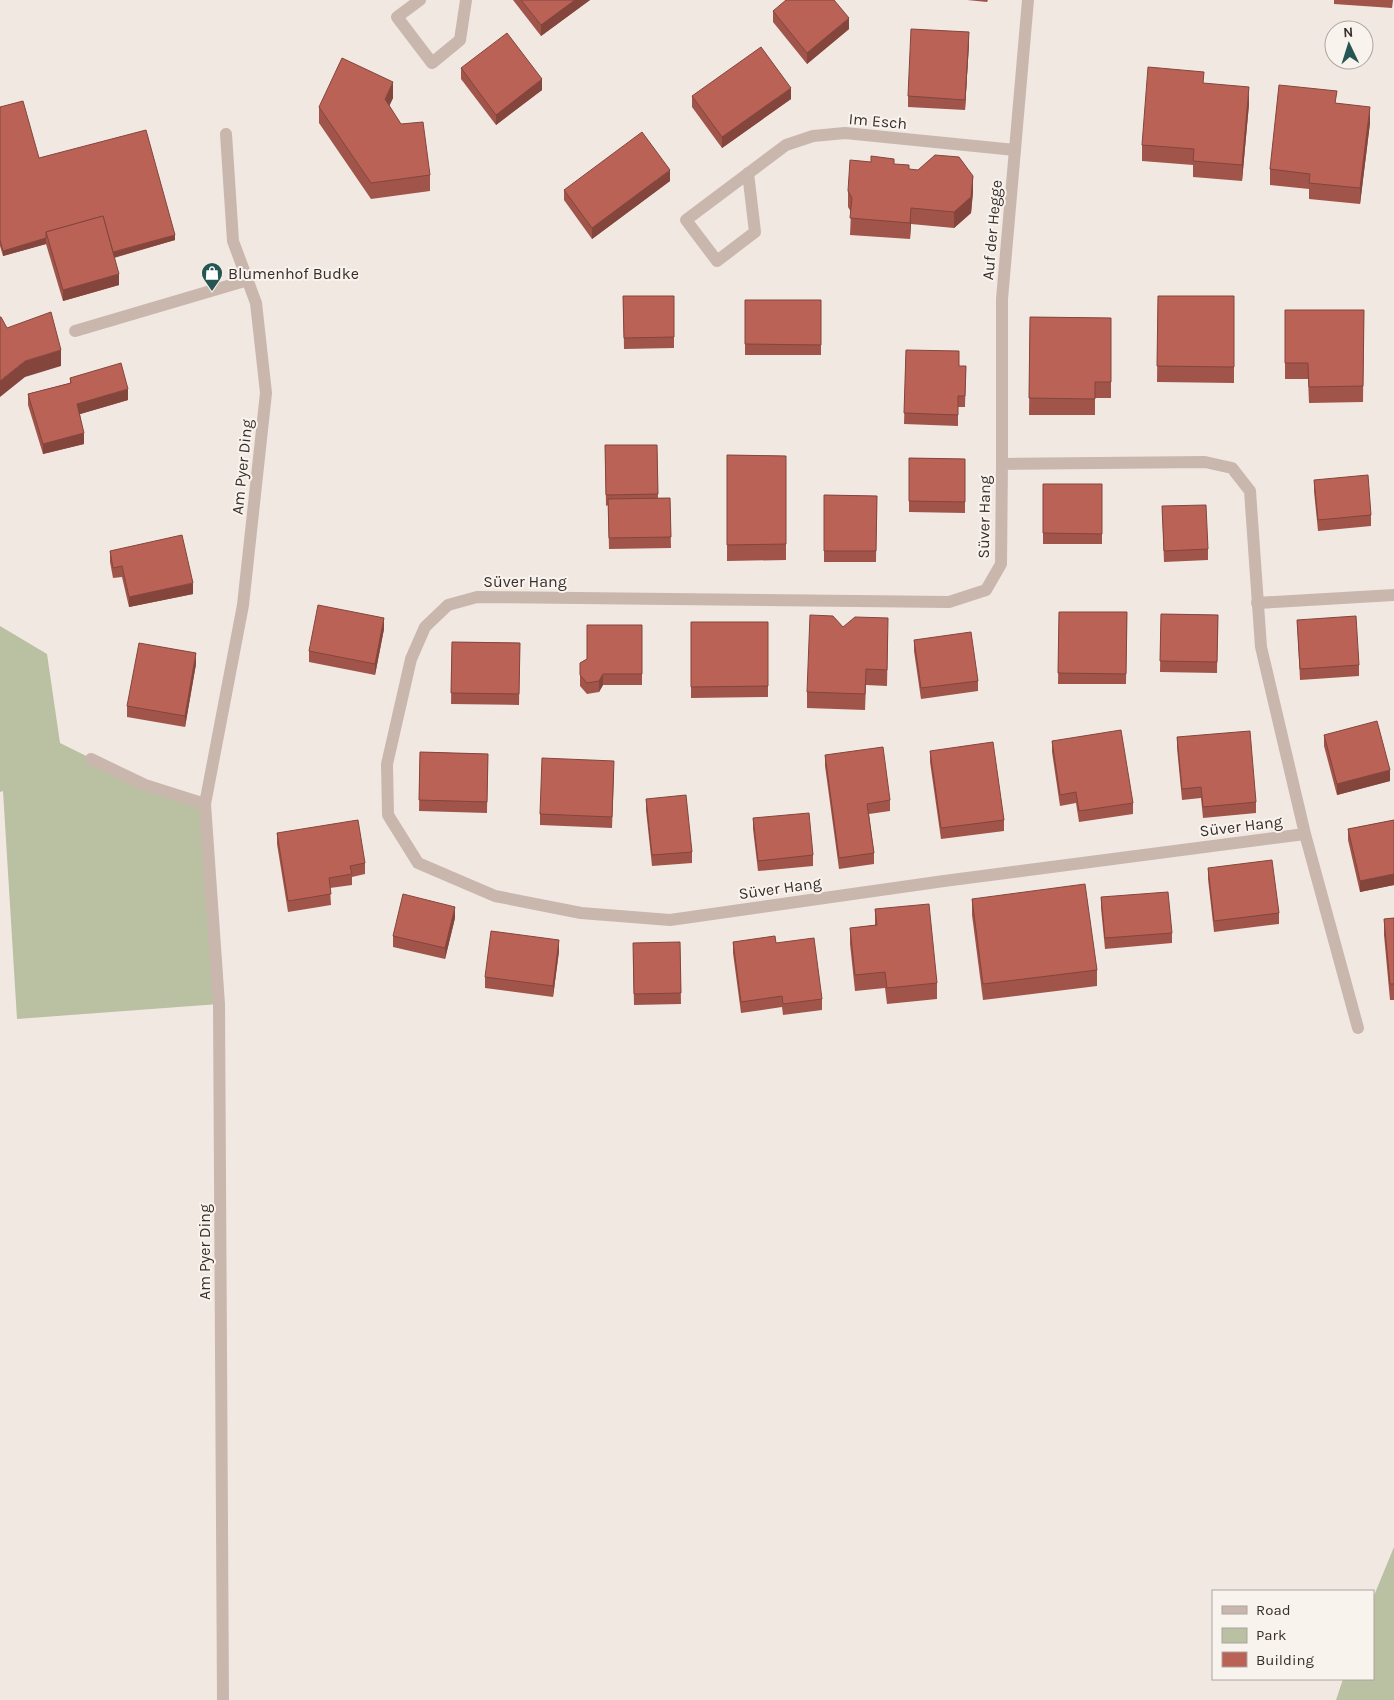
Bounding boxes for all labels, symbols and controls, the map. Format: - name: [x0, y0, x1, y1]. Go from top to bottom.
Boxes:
- north arrow: [1324, 20, 1374, 70]
- text: N: [1343, 24, 1354, 41]
- street label: Im Esch: [848, 109, 908, 133]
- street label: Auf der Hegge: [978, 179, 1006, 281]
- shop icon: Blumenhof Budke: [200, 261, 224, 292]
- place label: Blumenhof Budke: [228, 264, 359, 283]
- street label: Am Pyer Ding: [228, 418, 256, 516]
- street label: Süver Hang: [974, 475, 994, 559]
- street label: Süver Hang: [483, 572, 567, 591]
- street label: Süver Hang: [1198, 811, 1284, 841]
- street label: Süver Hang: [737, 873, 823, 903]
- street label: Am Pyer Ding: [195, 1204, 214, 1300]
- legend: [1212, 1590, 1374, 1680]
- text: Road: [1256, 1601, 1291, 1619]
- text: Park: [1256, 1626, 1286, 1644]
- text: Building: [1256, 1651, 1314, 1669]

